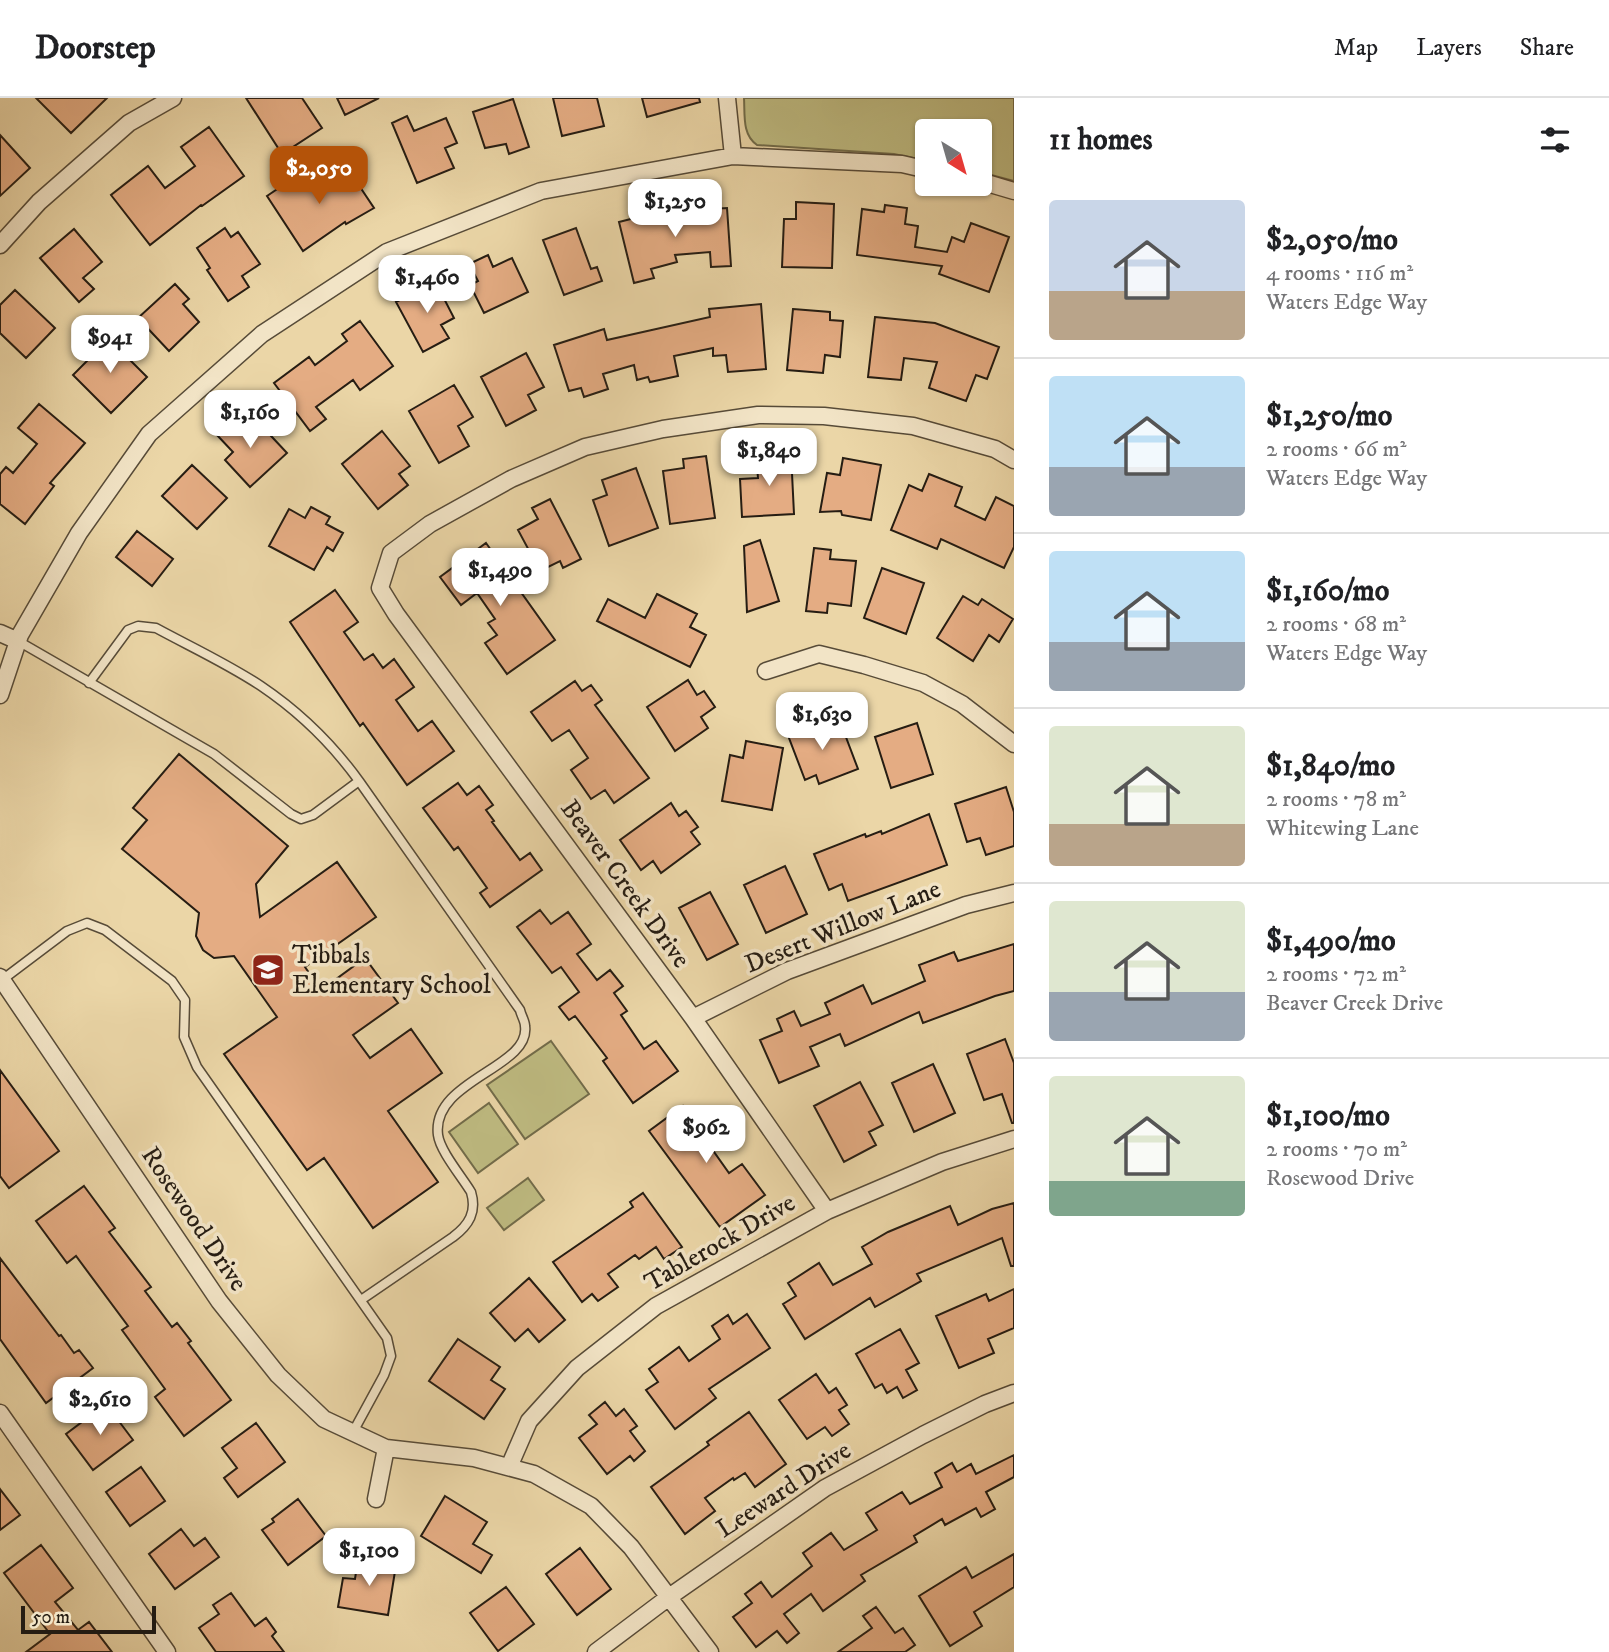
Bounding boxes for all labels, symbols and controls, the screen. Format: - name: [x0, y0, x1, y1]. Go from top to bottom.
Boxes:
- text: Doorstep: [35, 28, 156, 69]
- text: Map: [1334, 33, 1378, 63]
- text: Layers: [1416, 33, 1482, 63]
- text: Share: [1520, 33, 1574, 63]
- north arrow: [915, 119, 992, 196]
- map controls: [915, 119, 992, 196]
- icon: filters: [1536, 121, 1574, 159]
- text: 11 homes: [1049, 122, 1153, 159]
- pin: $2,050: [262, 146, 376, 206]
- text: $2,050: [286, 154, 352, 183]
- pin: $1,250: [618, 180, 732, 239]
- text: $1,250: [644, 187, 706, 216]
- text: $2,050/mo: [1266, 222, 1398, 259]
- icon: home: [1105, 228, 1189, 312]
- pin: $1,460: [370, 256, 484, 315]
- text: 4 rooms · 116 m²: [1266, 259, 1413, 288]
- text: $1,460: [394, 263, 460, 292]
- text: Waters Edge Way: [1266, 288, 1427, 317]
- pin: $941: [69, 316, 151, 375]
- text: $941: [87, 323, 133, 352]
- pin: $1,160: [193, 390, 307, 450]
- text: $1,160: [220, 398, 280, 427]
- text: $1,250/mo: [1266, 398, 1392, 435]
- icon: home: [1105, 404, 1189, 488]
- pin: $1,840: [712, 428, 826, 488]
- text: 2 rooms · 66 m²: [1266, 435, 1406, 464]
- text: $1,840: [737, 436, 801, 465]
- text: Waters Edge Way: [1266, 464, 1427, 493]
- pin: $1,490: [443, 548, 557, 608]
- text: $1,490: [468, 556, 532, 585]
- text: $1,160/mo: [1266, 573, 1389, 610]
- icon: home: [1105, 579, 1189, 663]
- text: 2 rooms · 68 m²: [1266, 610, 1406, 639]
- text: Waters Edge Way: [1266, 639, 1427, 668]
- pin: $1,630: [765, 692, 879, 752]
- text: $1,630: [792, 700, 852, 729]
- text: $1,840/mo: [1266, 748, 1395, 785]
- icon: home: [1105, 754, 1189, 838]
- text: 2 rooms · 78 m²: [1266, 785, 1406, 814]
- street label: Beaver Creek Drive: [553, 793, 697, 975]
- text: Whitewing Lane: [1266, 814, 1419, 843]
- street label: Desert Willow Lane: [740, 873, 946, 981]
- text: $1,490/mo: [1266, 923, 1396, 960]
- icon: home: [1105, 929, 1189, 1013]
- place label: Tibbals Elementary School: [292, 939, 491, 1002]
- school or university icon: Tibbals Elementary School: [249, 951, 287, 989]
- text: 2 rooms · 72 m²: [1266, 960, 1406, 989]
- text: Beaver Creek Drive: [1266, 989, 1443, 1018]
- text: $1,100/mo: [1266, 1098, 1390, 1135]
- icon: home: [1105, 1104, 1189, 1188]
- pin: $962: [665, 1105, 747, 1165]
- text: $962: [682, 1113, 730, 1142]
- text: 2 rooms · 70 m²: [1266, 1135, 1407, 1164]
- street label: Rosewood Drive: [133, 1140, 255, 1298]
- text: Rosewood Drive: [1266, 1164, 1414, 1193]
- street label: Tablerock Drive: [639, 1187, 801, 1299]
- pin: $2,610: [43, 1378, 157, 1437]
- text: $2,610: [69, 1385, 131, 1414]
- street label: Leeward Drive: [710, 1434, 858, 1546]
- pin: $1,100: [312, 1528, 426, 1588]
- text: $1,100: [339, 1536, 399, 1565]
- scale bar: [21, 1603, 156, 1635]
- text: 50 m: [32, 1606, 70, 1629]

